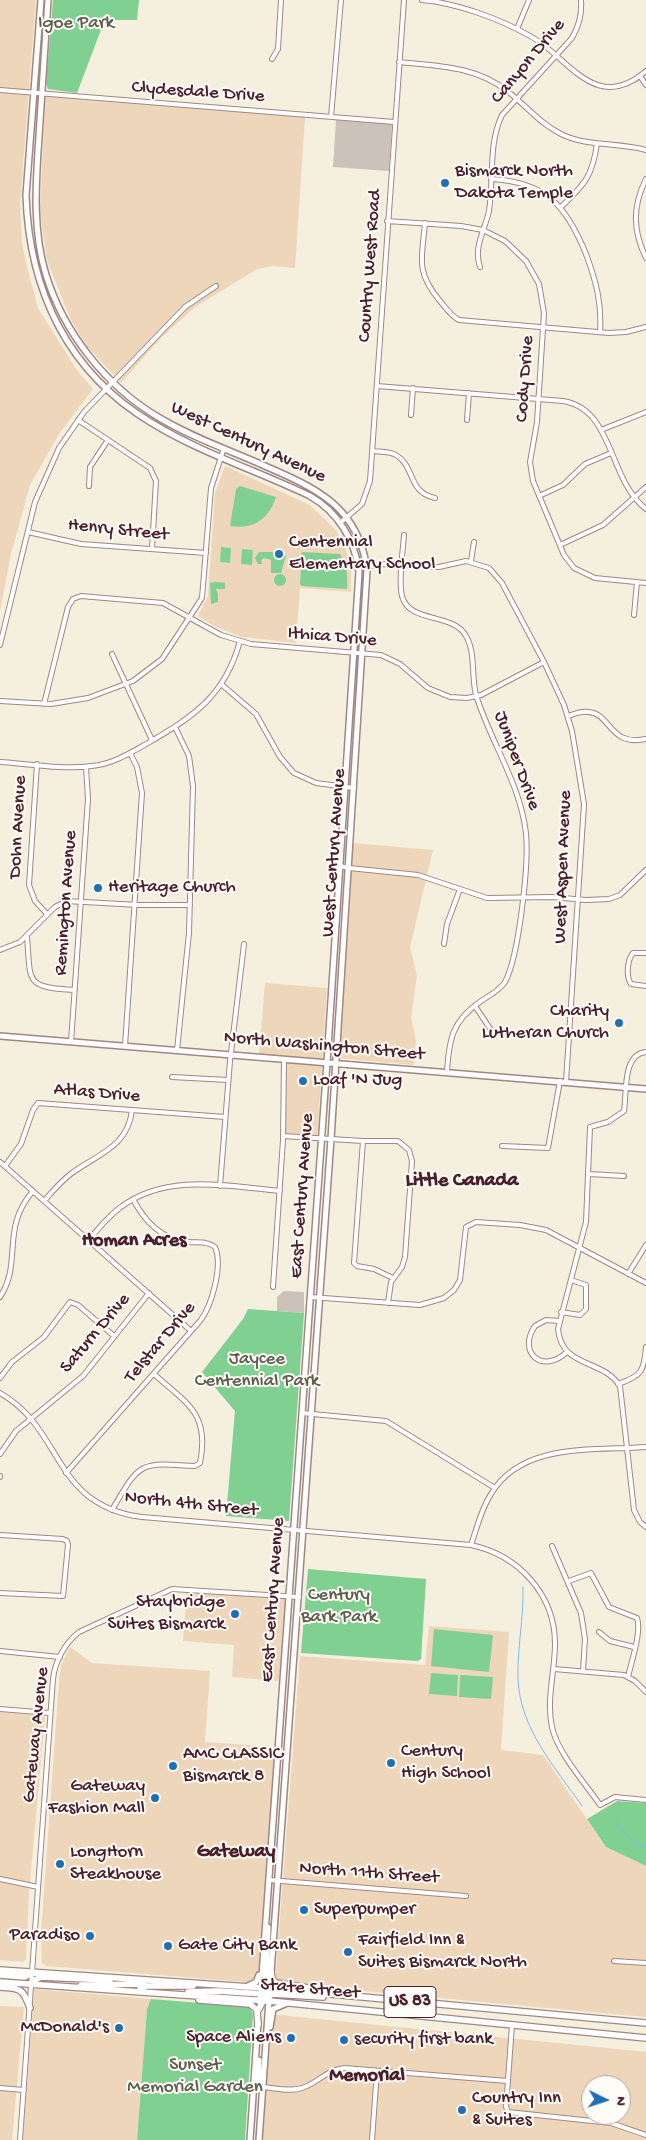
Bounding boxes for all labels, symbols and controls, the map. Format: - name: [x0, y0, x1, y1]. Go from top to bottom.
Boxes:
- park label: Igoe Park: [38, 13, 114, 35]
- street label: Canyon Drive: [487, 15, 571, 109]
- street label: Clydesdale Drive: [131, 77, 265, 109]
- place label: Bismarck North Dakota Temple: [455, 161, 573, 205]
- marker: Bismarck North Dakota Temple: [439, 177, 451, 189]
- street label: Country West Road: [354, 189, 388, 343]
- street label: Cody Drive: [512, 335, 540, 423]
- street label: West Century Avenue: [167, 397, 329, 489]
- street label: Henry Street: [67, 514, 169, 548]
- place label: Centennial Elementary School: [289, 532, 435, 576]
- marker: Centennial Elementary School: [273, 548, 285, 560]
- street label: Ithica Drive: [286, 623, 378, 653]
- street label: Juniper Drive: [488, 708, 544, 814]
- street label: West Century Avenue: [318, 768, 352, 938]
- street label: Dohn Avenue: [5, 775, 33, 879]
- street label: West Aspen Avenue: [550, 790, 578, 944]
- street label: Remington Avenue: [51, 830, 83, 976]
- place label: Heritage Church: [108, 877, 236, 899]
- marker: Heritage Church: [92, 882, 104, 894]
- place label: Charity Lutheran Church: [482, 1001, 609, 1045]
- marker: Charity Lutheran Church: [613, 1017, 625, 1029]
- street label: North Washington Street: [223, 1027, 425, 1067]
- place label: Loaf 'N Jug: [313, 1070, 402, 1092]
- marker: Loaf 'N Jug: [297, 1075, 309, 1087]
- street label: Atlas Drive: [53, 1079, 141, 1109]
- street label: East Century Avenue: [286, 1113, 320, 1279]
- district label: Little Canada: [406, 1170, 518, 1194]
- district label: Homan Acres: [82, 1230, 186, 1254]
- street label: Saturn Drive: [56, 1289, 136, 1379]
- street label: Telstar Drive: [120, 1298, 202, 1388]
- park label: Jaycee Centennial Park: [195, 1349, 319, 1393]
- street label: North 4th Street: [123, 1487, 259, 1523]
- street label: East Century Avenue: [257, 1517, 291, 1683]
- park label: Century Bark Park: [301, 1585, 377, 1629]
- place label: Staybridge Suites Bismarck: [108, 1592, 225, 1636]
- marker: Staybridge Suites Bismarck: [229, 1608, 241, 1620]
- street label: Gateway Avenue: [19, 1666, 55, 1804]
- place label: Century High School: [401, 1741, 491, 1785]
- place label: AMC CLASSIC Bismarck 8: [183, 1744, 283, 1788]
- marker: Century High School: [385, 1757, 397, 1769]
- marker: AMC CLASSIC Bismarck 8: [167, 1760, 179, 1772]
- place label: Gateway Fashion Mall: [48, 1776, 145, 1820]
- marker: Gateway Fashion Mall: [149, 1792, 161, 1804]
- district label: Gateway: [197, 1841, 275, 1865]
- place label: LongHorn Steakhouse: [70, 1842, 161, 1886]
- marker: LongHorn Steakhouse: [54, 1858, 66, 1870]
- street label: North 11th Street: [298, 1858, 440, 1890]
- place label: Superpumper: [314, 1899, 415, 1921]
- marker: Superpumper: [298, 1904, 310, 1916]
- place label: Paradiso: [10, 1925, 80, 1947]
- marker: Paradiso: [84, 1930, 96, 1942]
- place label: Fairfield Inn & Suites Bismarck North: [358, 1930, 527, 1974]
- place label: Gate City Bank: [178, 1935, 296, 1957]
- marker: Gate City Bank: [162, 1940, 174, 1952]
- marker: Fairfield Inn & Suites Bismarck North: [342, 1946, 354, 1958]
- street label: State Street: [259, 1974, 361, 2006]
- road number: US 83: [384, 1986, 436, 2018]
- place label: McDonald's: [20, 2017, 109, 2039]
- marker: McDonald's: [113, 2022, 125, 2034]
- place label: Space Aliens: [186, 2027, 281, 2049]
- place label: security first bank: [354, 2029, 493, 2051]
- marker: Space Aliens: [285, 2032, 297, 2044]
- marker: security first bank: [338, 2034, 350, 2046]
- park label: Sunset Memorial Garden: [127, 2055, 263, 2099]
- district label: Memorial: [329, 2065, 405, 2089]
- north arrow: [581, 2075, 631, 2125]
- place label: Country Inn & Suites: [472, 2088, 561, 2132]
- text: N: [612, 2096, 629, 2106]
- marker: Country Inn & Suites: [456, 2104, 468, 2116]

